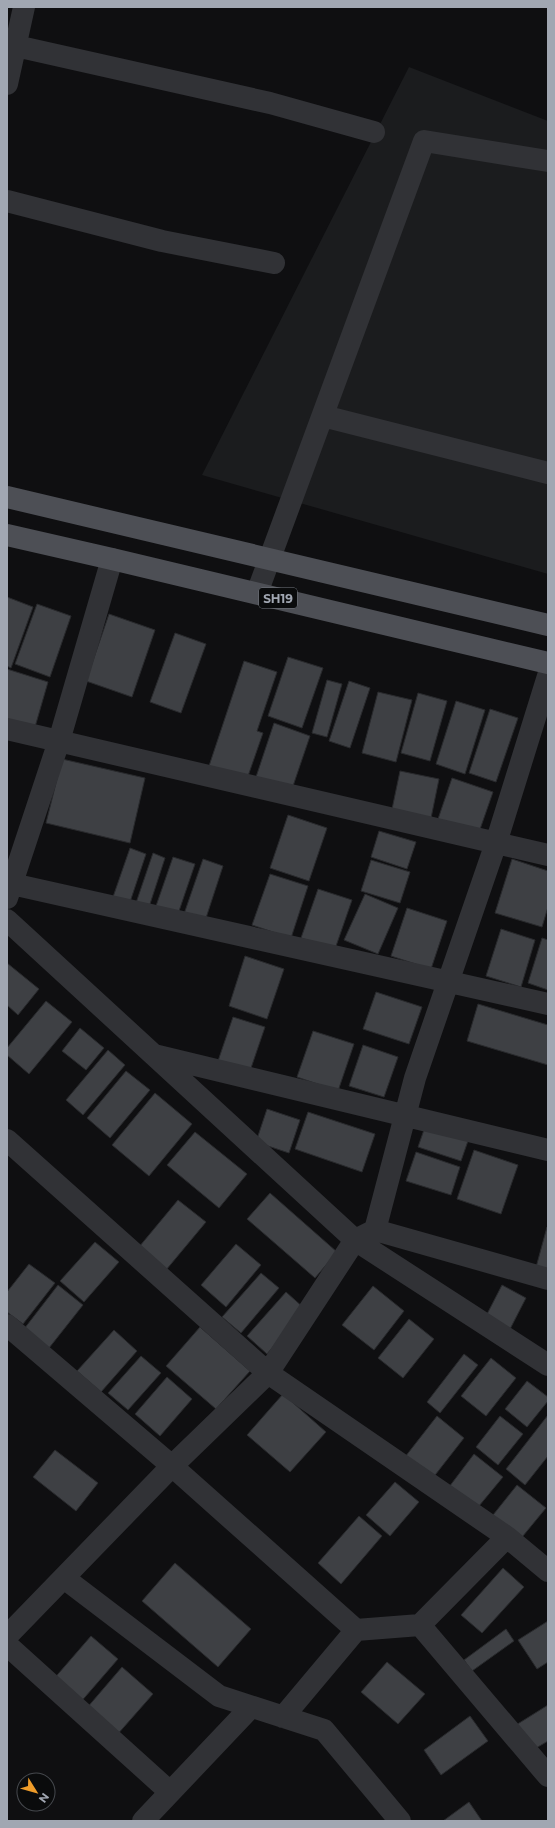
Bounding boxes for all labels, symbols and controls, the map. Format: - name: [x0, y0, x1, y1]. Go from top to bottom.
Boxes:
- road number: SH19: [259, 588, 297, 608]
- north arrow: [16, 1772, 56, 1812]
- text: N: [36, 1790, 52, 1806]

